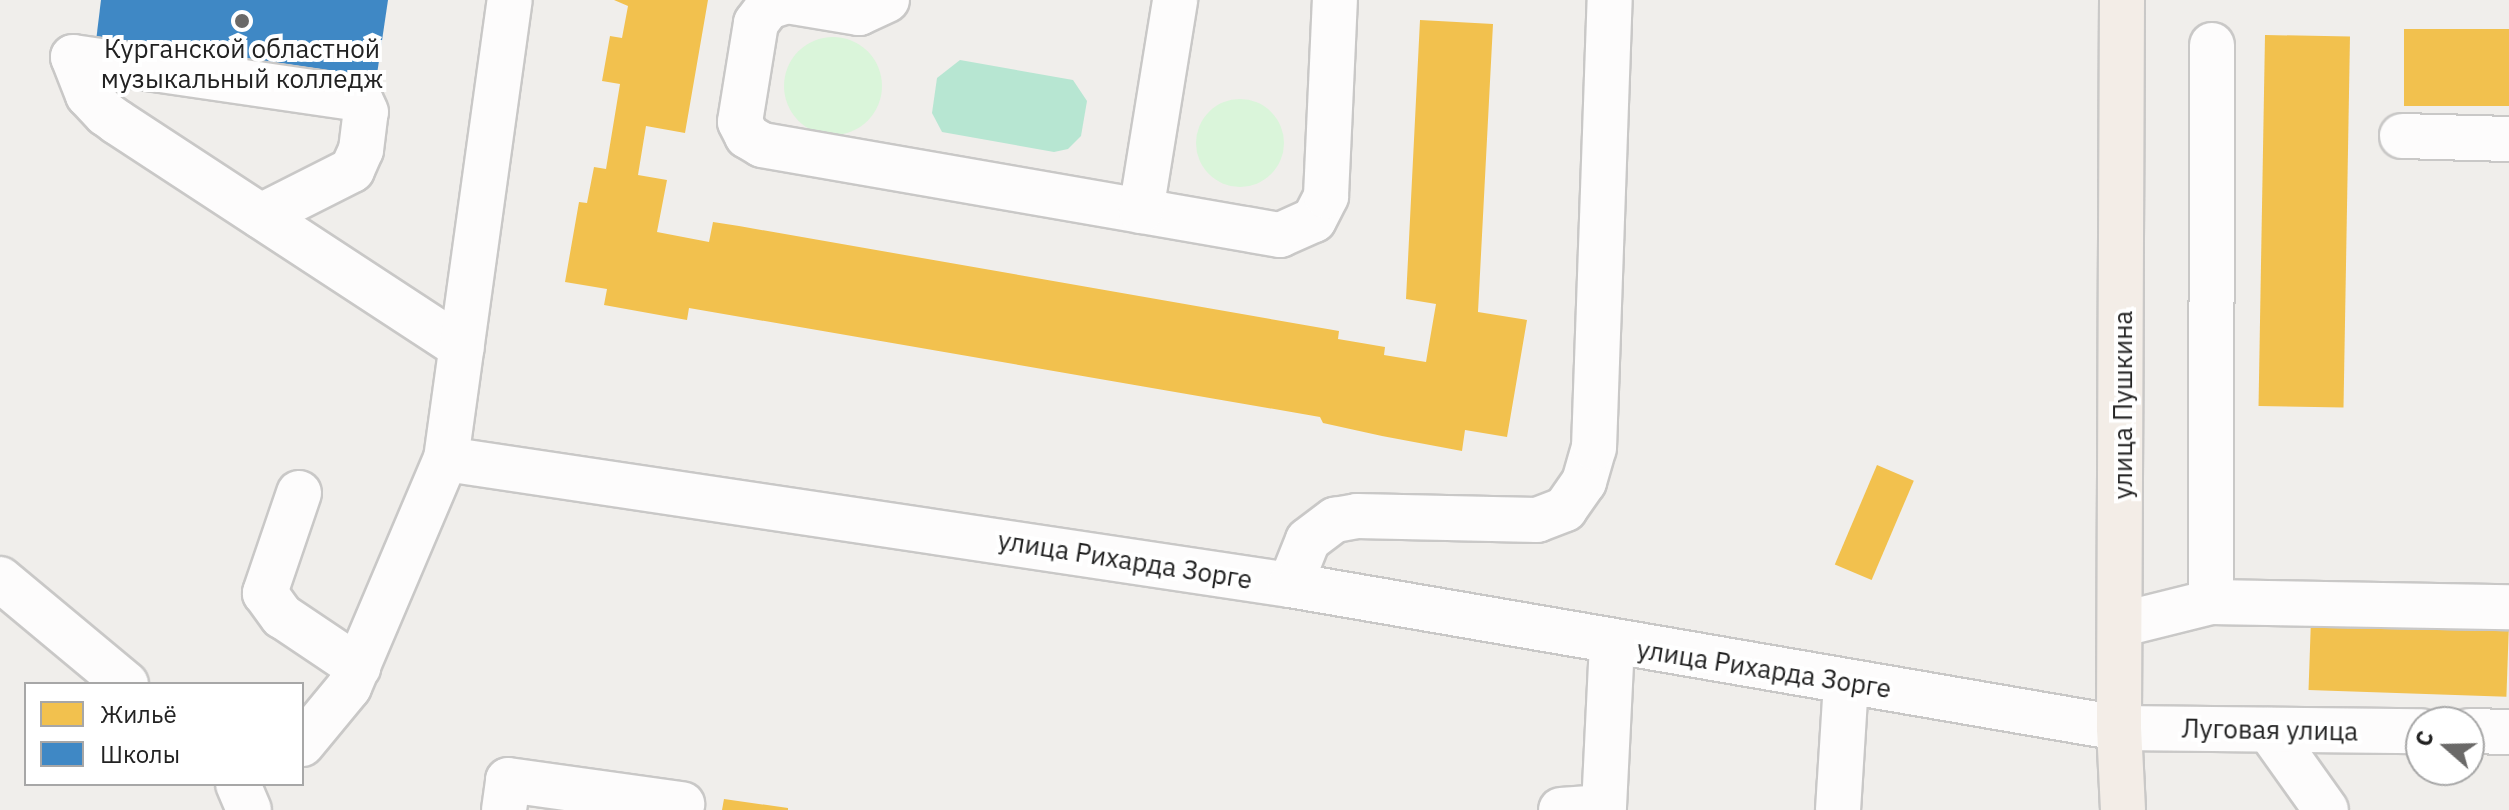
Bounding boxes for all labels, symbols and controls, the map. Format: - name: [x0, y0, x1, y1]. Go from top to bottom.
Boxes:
- marker: Курганской областной музыкальный колледж: [233, 12, 251, 30]
- place label: Курганской областной музыкальный колледж: [101, 33, 383, 94]
- street label: улица Пушкина: [2107, 311, 2139, 499]
- street label: улица Рихарда Зорге: [996, 524, 1254, 596]
- street label: улица Рихарда Зорге: [1635, 633, 1893, 705]
- legend: [24, 682, 304, 786]
- text: Жильё: [100, 698, 177, 730]
- north arrow: [2405, 706, 2485, 786]
- street label: Луговая улица: [2182, 713, 2358, 747]
- text: С: [2408, 727, 2440, 750]
- text: Школы: [100, 738, 180, 770]

